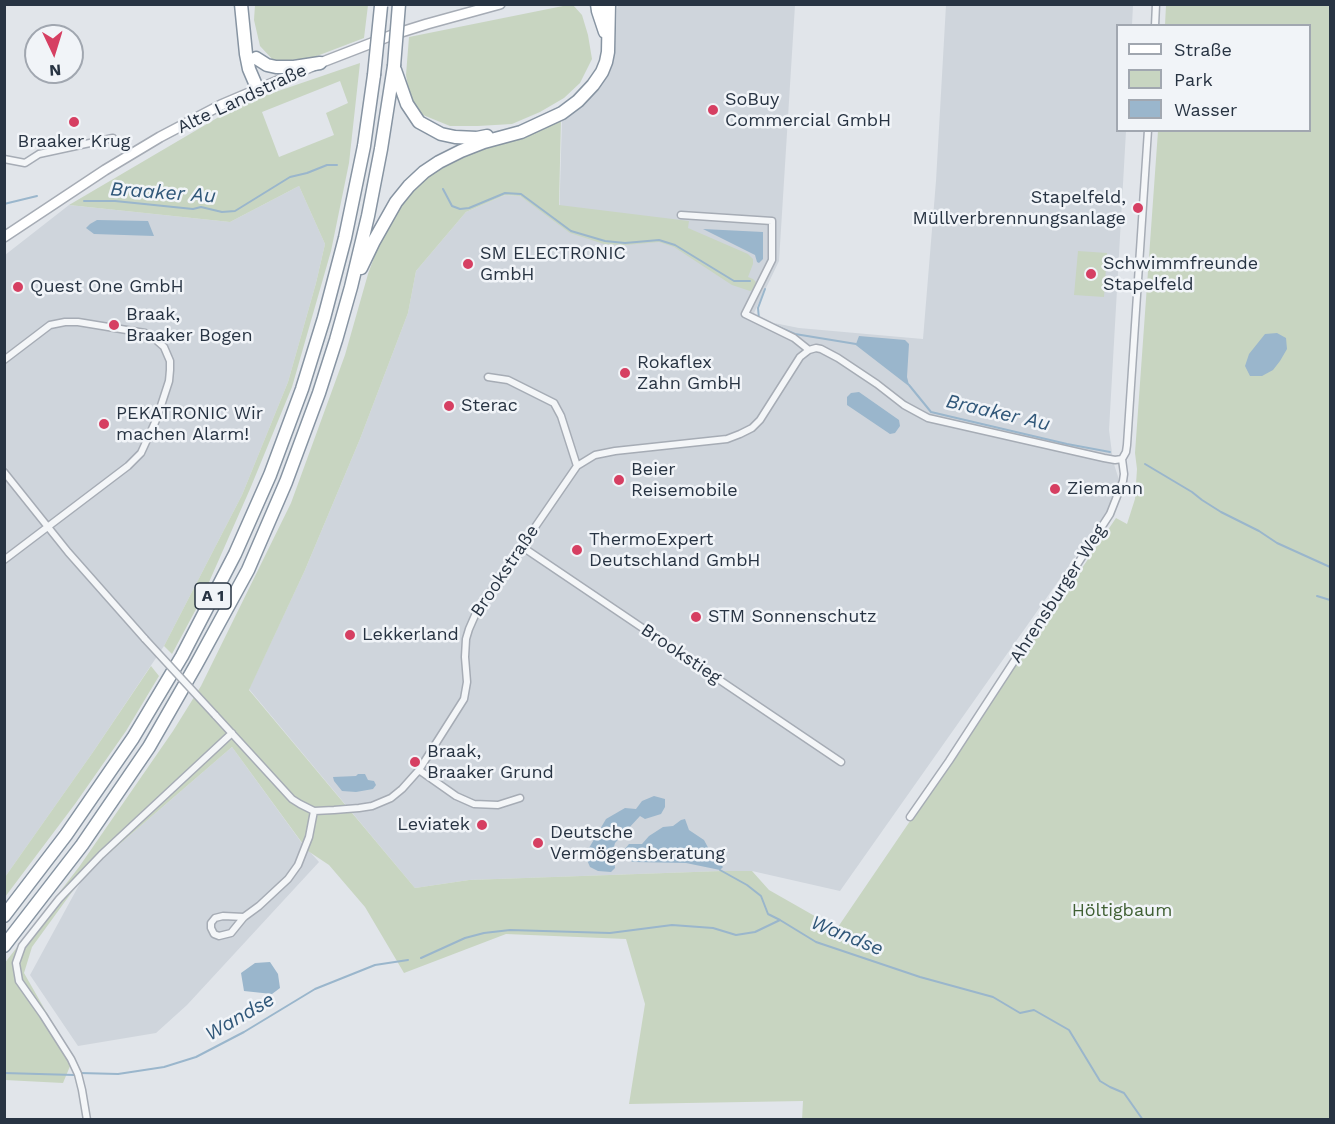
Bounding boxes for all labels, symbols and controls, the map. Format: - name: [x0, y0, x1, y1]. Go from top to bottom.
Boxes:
- north arrow: [24, 24, 84, 84]
- legend: [1116, 24, 1311, 132]
- text: Straße: [1174, 39, 1232, 60]
- street label: Alte Landstraße: [174, 60, 310, 138]
- text: N: [49, 61, 62, 80]
- text: Park: [1174, 69, 1213, 90]
- place label: SoBuy Commercial GmbH: [725, 89, 891, 132]
- text: Wasser: [1174, 99, 1237, 120]
- marker: SoBuy Commercial GmbH: [706, 103, 720, 117]
- marker: Braaker Krug: [67, 115, 81, 129]
- place label: Braaker Krug: [18, 131, 130, 153]
- water label: Braaker Au: [109, 177, 217, 209]
- place label: Stapelfeld, Müllverbrennungsanlage: [913, 187, 1126, 230]
- marker: Stapelfeld, Müllverbrennungsanlage: [1131, 201, 1145, 215]
- place label: SM ELECTRONIC GmbH: [480, 243, 626, 286]
- place label: Schwimmfreunde Stapelfeld: [1103, 253, 1258, 296]
- marker: SM ELECTRONIC GmbH: [461, 257, 475, 271]
- marker: Schwimmfreunde Stapelfeld: [1084, 267, 1098, 281]
- place label: Quest One GmbH: [30, 276, 184, 298]
- marker: Quest One GmbH: [11, 280, 25, 294]
- place label: Braak, Braaker Bogen: [126, 304, 253, 346]
- marker: Braak, Braaker Bogen: [107, 318, 121, 332]
- place label: Rokaflex Zahn GmbH: [637, 352, 741, 394]
- marker: Rokaflex Zahn GmbH: [618, 366, 632, 380]
- water label: Braaker Au: [944, 389, 1052, 437]
- place label: Sterac: [461, 395, 518, 417]
- marker: Sterac: [442, 399, 456, 413]
- place label: PEKATRONIC Wir machen Alarm!: [116, 403, 263, 446]
- marker: PEKATRONIC Wir machen Alarm!: [97, 417, 111, 431]
- place label: Beier Reisemobile: [631, 459, 738, 502]
- marker: Beier Reisemobile: [612, 473, 626, 487]
- place label: Ziemann: [1067, 478, 1143, 500]
- marker: Ziemann: [1048, 482, 1062, 496]
- street label: Brookstraße: [466, 521, 544, 621]
- street label: Ahrensburger Weg: [1005, 521, 1111, 667]
- place label: ThermoExpert Deutschland GmbH: [589, 529, 761, 572]
- marker: ThermoExpert Deutschland GmbH: [570, 543, 584, 557]
- road number: A 1: [195, 583, 231, 609]
- place label: STM Sonnenschutz: [708, 606, 876, 628]
- marker: STM Sonnenschutz: [689, 610, 703, 624]
- street label: Brookstieg: [637, 619, 725, 689]
- place label: Lekkerland: [362, 624, 459, 646]
- marker: Lekkerland: [343, 628, 357, 642]
- place label: Braak, Braaker Grund: [427, 741, 554, 783]
- marker: Braak, Braaker Grund: [408, 755, 422, 769]
- place label: Leviatek: [397, 814, 470, 836]
- marker: Leviatek: [475, 818, 489, 832]
- place label: Deutsche Vermögensberatung: [550, 822, 725, 864]
- marker: Deutsche Vermögensberatung: [531, 836, 545, 850]
- park label: Höltigbaum: [1072, 900, 1172, 922]
- water label: Wandse: [807, 911, 887, 961]
- water label: Wandse: [201, 988, 279, 1046]

